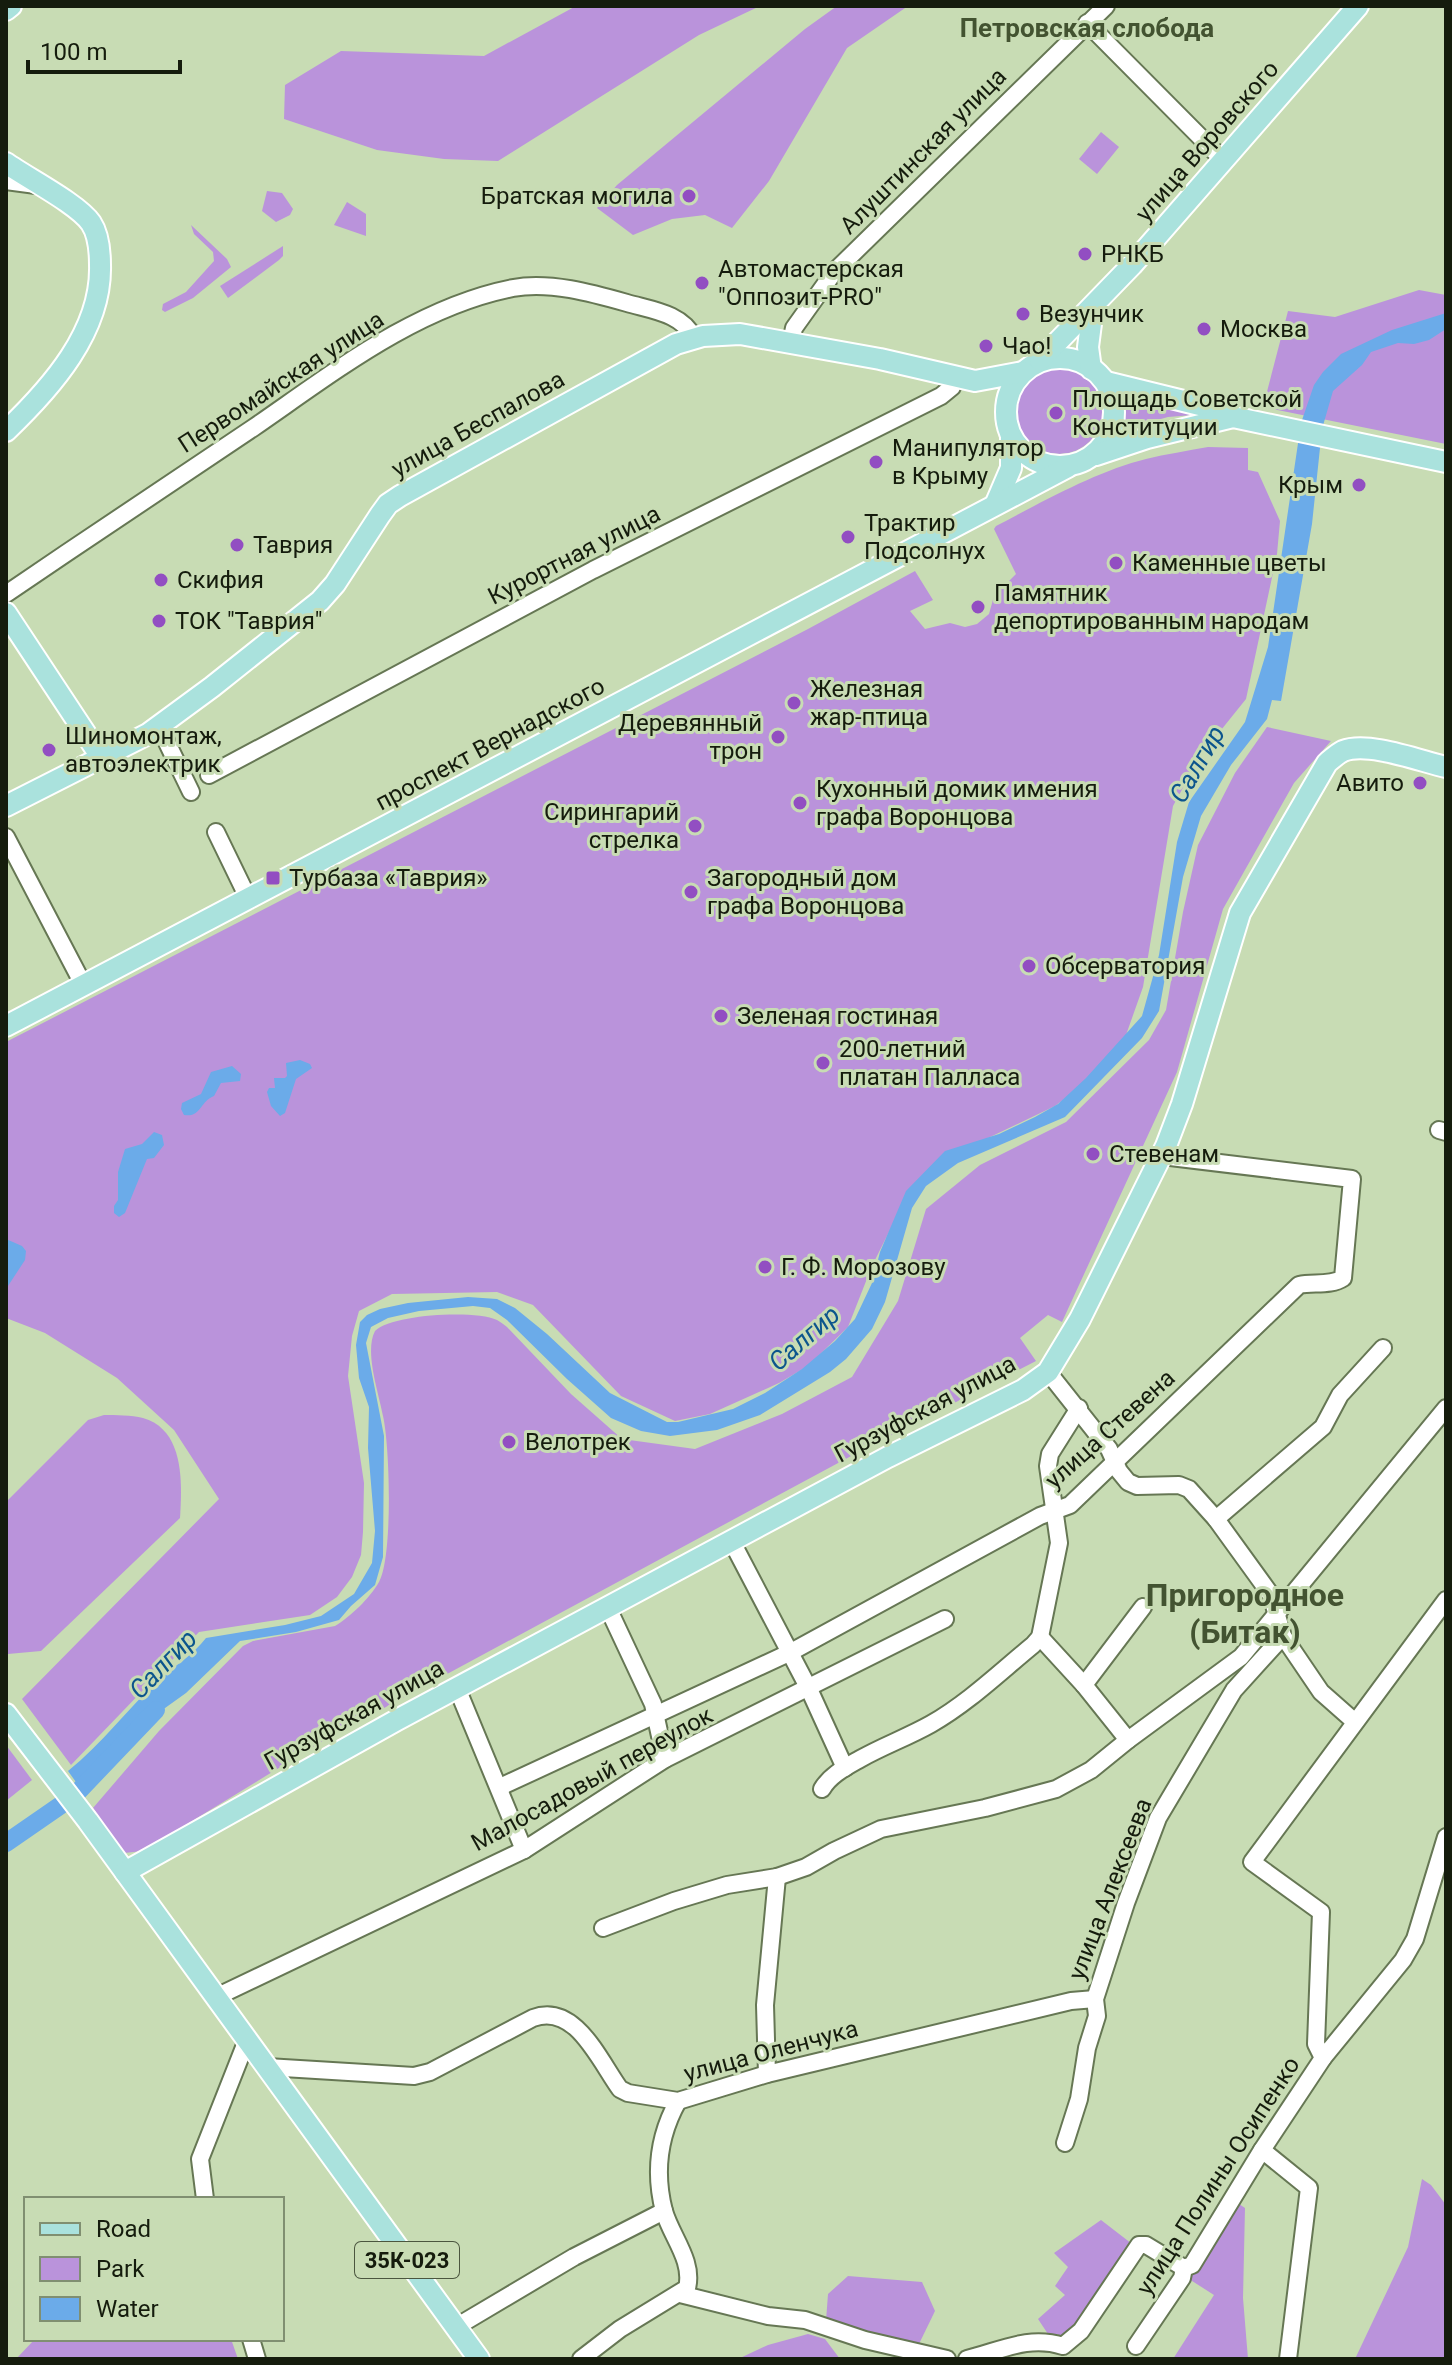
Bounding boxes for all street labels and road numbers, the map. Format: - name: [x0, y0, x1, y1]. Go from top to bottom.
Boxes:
- street label: улица Воровского: [1130, 55, 1284, 227]
- street label: Алуштинская улица: [834, 62, 1012, 240]
- street label: Первомайская улица: [173, 305, 389, 459]
- street label: улица Беспалова: [387, 365, 569, 483]
- street label: Курортная улица: [483, 500, 665, 610]
- street label: проспект Вернадского: [371, 672, 609, 816]
- street label: Гурзуфская улица: [830, 1349, 1020, 1469]
- street label: улица Стевена: [1040, 1364, 1180, 1494]
- street label: Гурзуфская улица: [259, 1654, 449, 1776]
- street label: Малосадовый переулок: [466, 1701, 718, 1857]
- street label: улица Алексеева: [1063, 1794, 1157, 1984]
- street label: улица Оленчука: [681, 2014, 861, 2088]
- street label: улица Полины Осипенко: [1130, 2052, 1306, 2300]
- road number: 35К-023: [355, 2242, 459, 2278]

